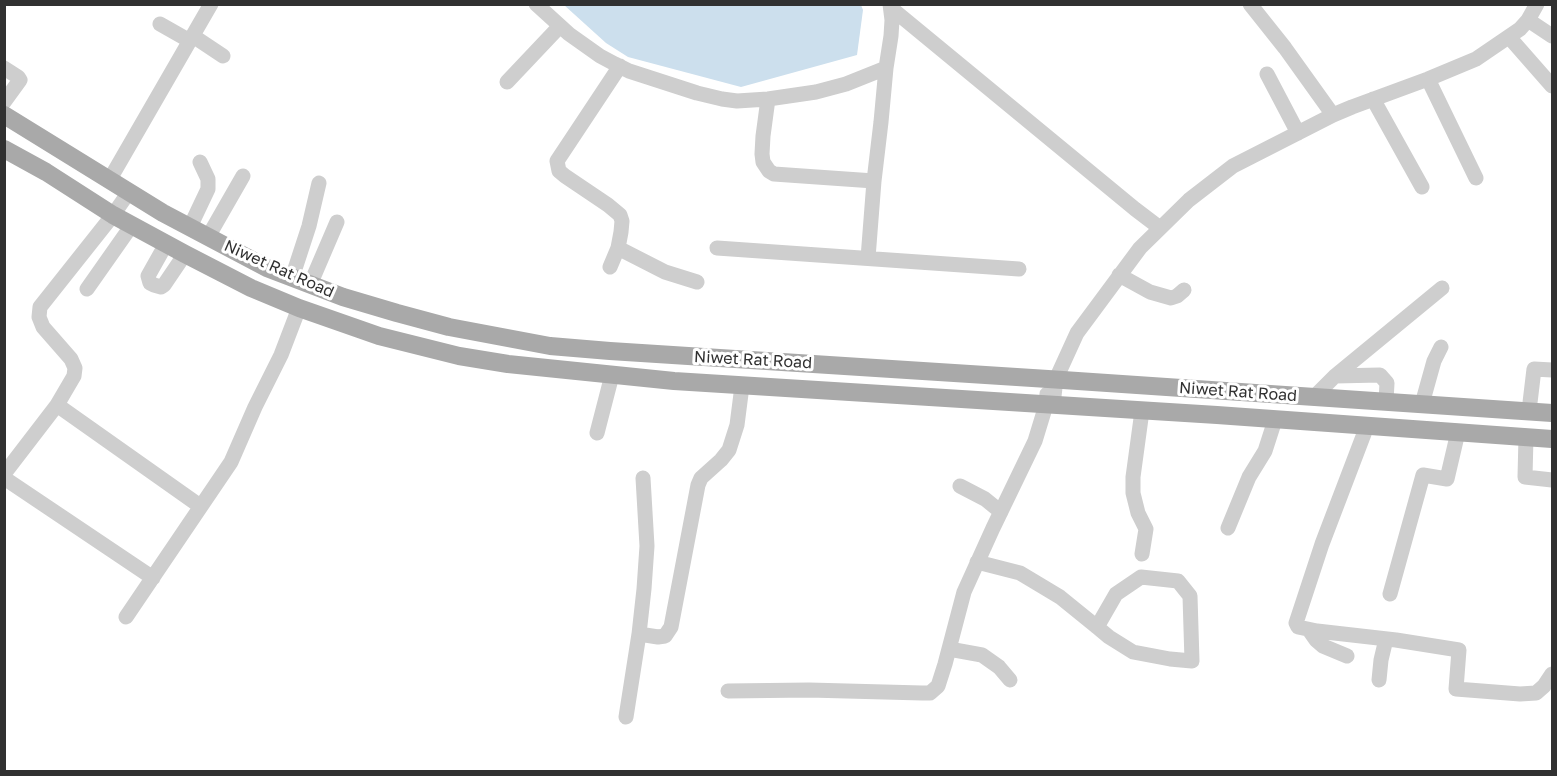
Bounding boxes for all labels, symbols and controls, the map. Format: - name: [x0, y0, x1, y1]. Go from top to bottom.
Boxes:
- street label: Niwet Rat Road: [221, 236, 337, 302]
- street label: Niwet Rat Road: [694, 347, 812, 373]
- street label: Niwet Rat Road: [1178, 378, 1298, 406]

